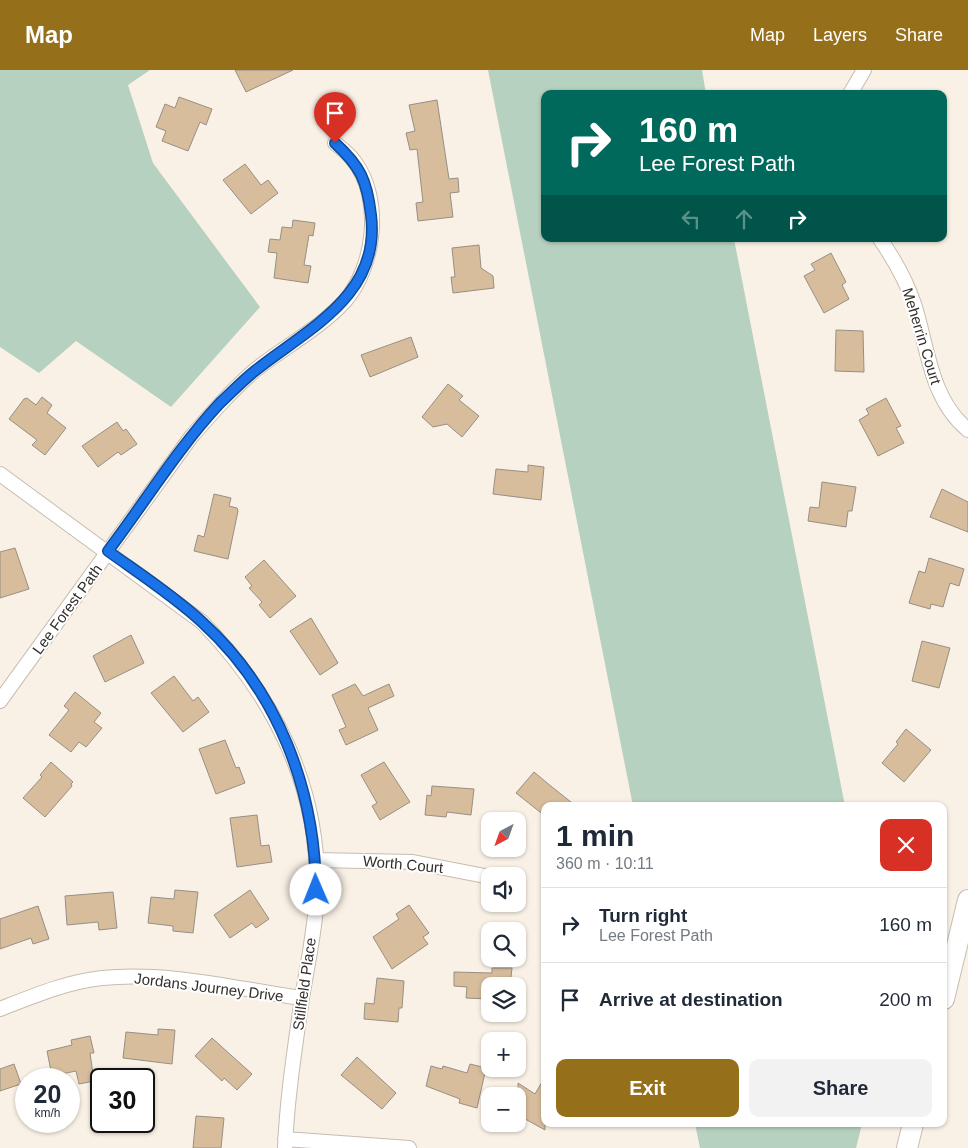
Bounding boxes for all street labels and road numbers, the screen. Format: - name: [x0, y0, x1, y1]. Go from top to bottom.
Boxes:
- street label: Meherrin Court: [899, 286, 945, 387]
- street label: Lee Forest Path: [29, 561, 105, 657]
- street label: Worth Court: [362, 852, 445, 876]
- street label: Stillfield Place: [289, 937, 319, 1031]
- street label: Jordans Journey Drive: [133, 969, 285, 1005]

